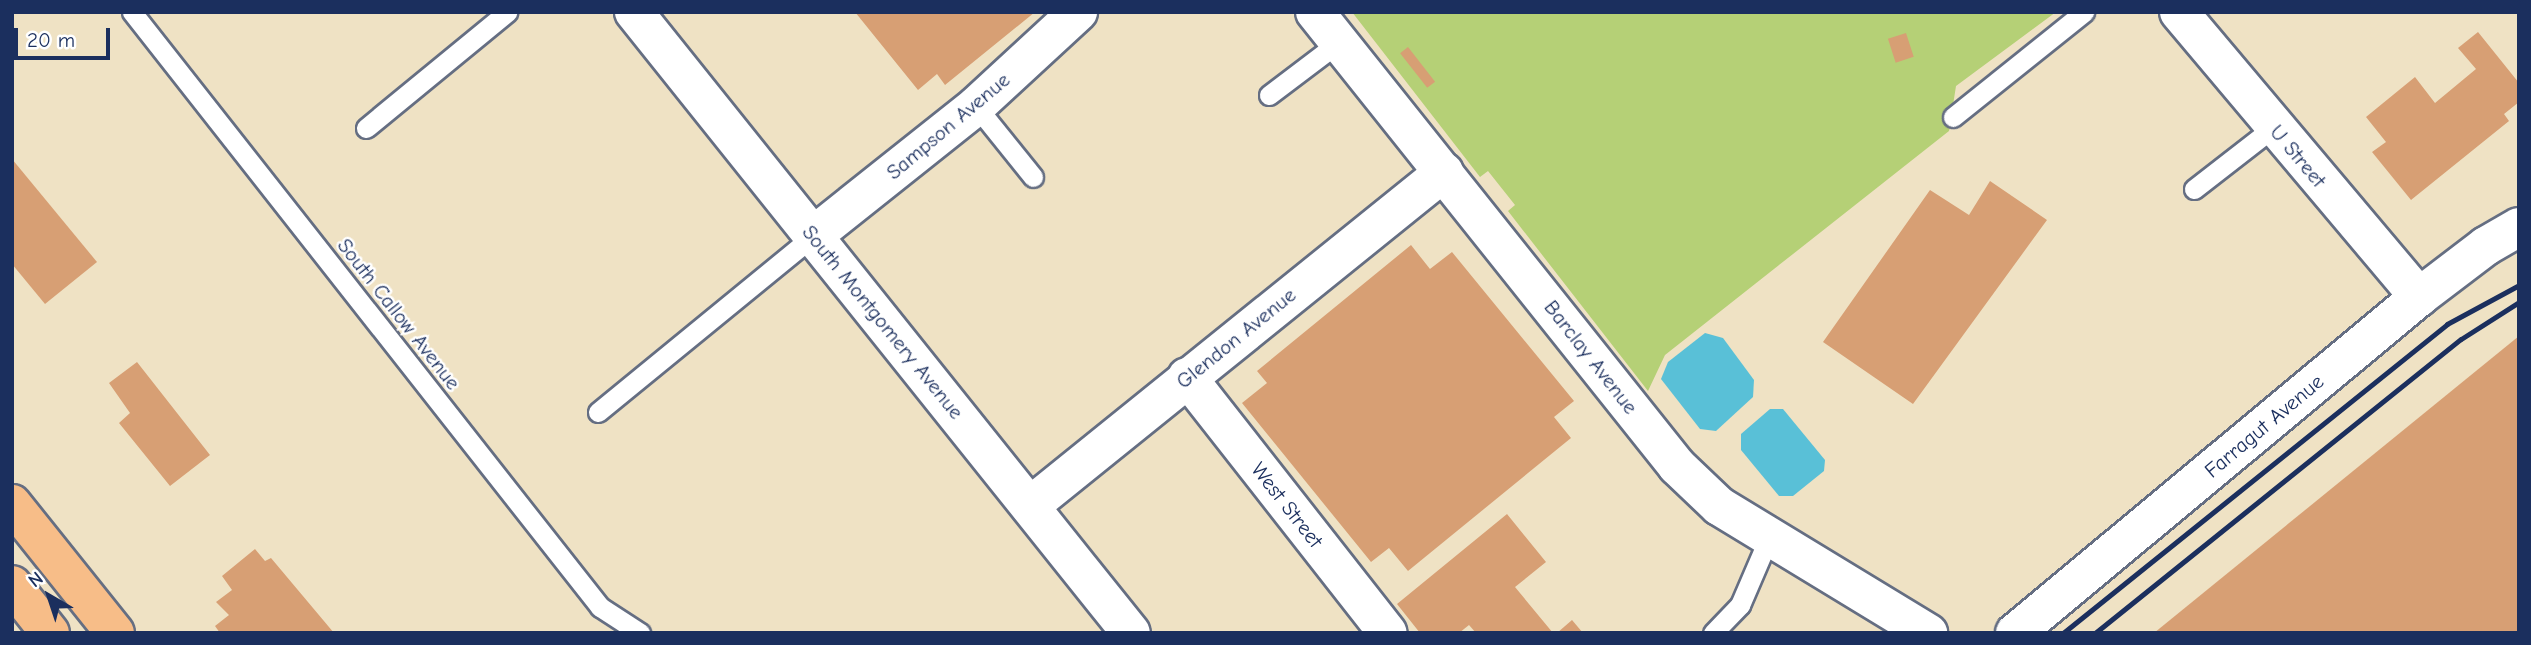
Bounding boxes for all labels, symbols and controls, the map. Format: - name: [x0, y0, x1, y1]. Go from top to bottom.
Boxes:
- scale bar: [18, 14, 114, 58]
- text: 20 m: [27, 28, 75, 52]
- street label: Sampson Avenue: [881, 67, 1015, 185]
- street label: U Street: [2265, 120, 2331, 192]
- street label: South Montgomery Avenue: [797, 220, 969, 424]
- street label: South Callow Avenue: [332, 233, 466, 395]
- street label: Glendon Avenue: [1171, 282, 1301, 394]
- street label: Barclay Avenue: [1539, 295, 1643, 419]
- street label: Farragut Avenue: [2199, 369, 2329, 483]
- street label: West Street: [1246, 457, 1328, 553]
- north arrow: [14, 561, 84, 631]
- text: N: [24, 567, 48, 592]

